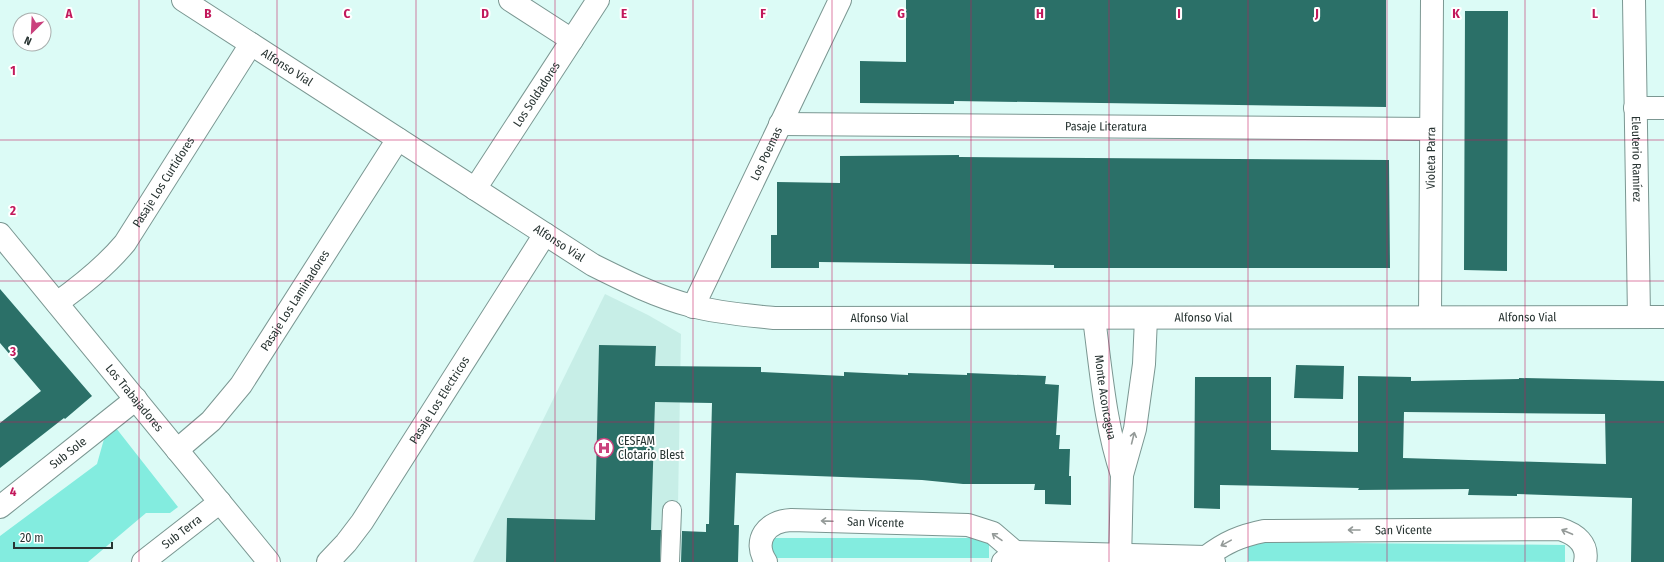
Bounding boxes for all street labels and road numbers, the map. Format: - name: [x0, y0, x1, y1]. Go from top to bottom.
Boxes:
- street label: Alfonso Vial: [259, 46, 315, 89]
- street label: Los Soldadores: [510, 59, 563, 129]
- street label: Eleuterio Ramírez: [1629, 116, 1644, 202]
- street label: Pasaje Literatura: [1065, 119, 1147, 134]
- street label: Los Poemas: [748, 125, 785, 183]
- street label: Violeta Parra: [1424, 127, 1438, 189]
- street label: Pasaje Los Curtidores: [130, 134, 197, 230]
- street label: Alfonso Vial: [531, 222, 587, 265]
- street label: Pasaje Los Laminadores: [258, 247, 332, 353]
- street label: Alfonso Vial: [1174, 310, 1233, 325]
- street label: Alfonso Vial: [1498, 310, 1557, 324]
- street label: Alfonso Vial: [850, 311, 909, 325]
- street label: Pasaje Los Electricos: [407, 354, 472, 446]
- street label: Monte Aconcagua: [1092, 354, 1119, 441]
- street label: Los Trabajadores: [103, 361, 166, 434]
- street label: Sub Sole: [47, 434, 89, 472]
- street label: Sub Terra: [159, 512, 204, 552]
- street label: San Vicente: [847, 515, 904, 530]
- street label: San Vicente: [1375, 523, 1432, 537]

